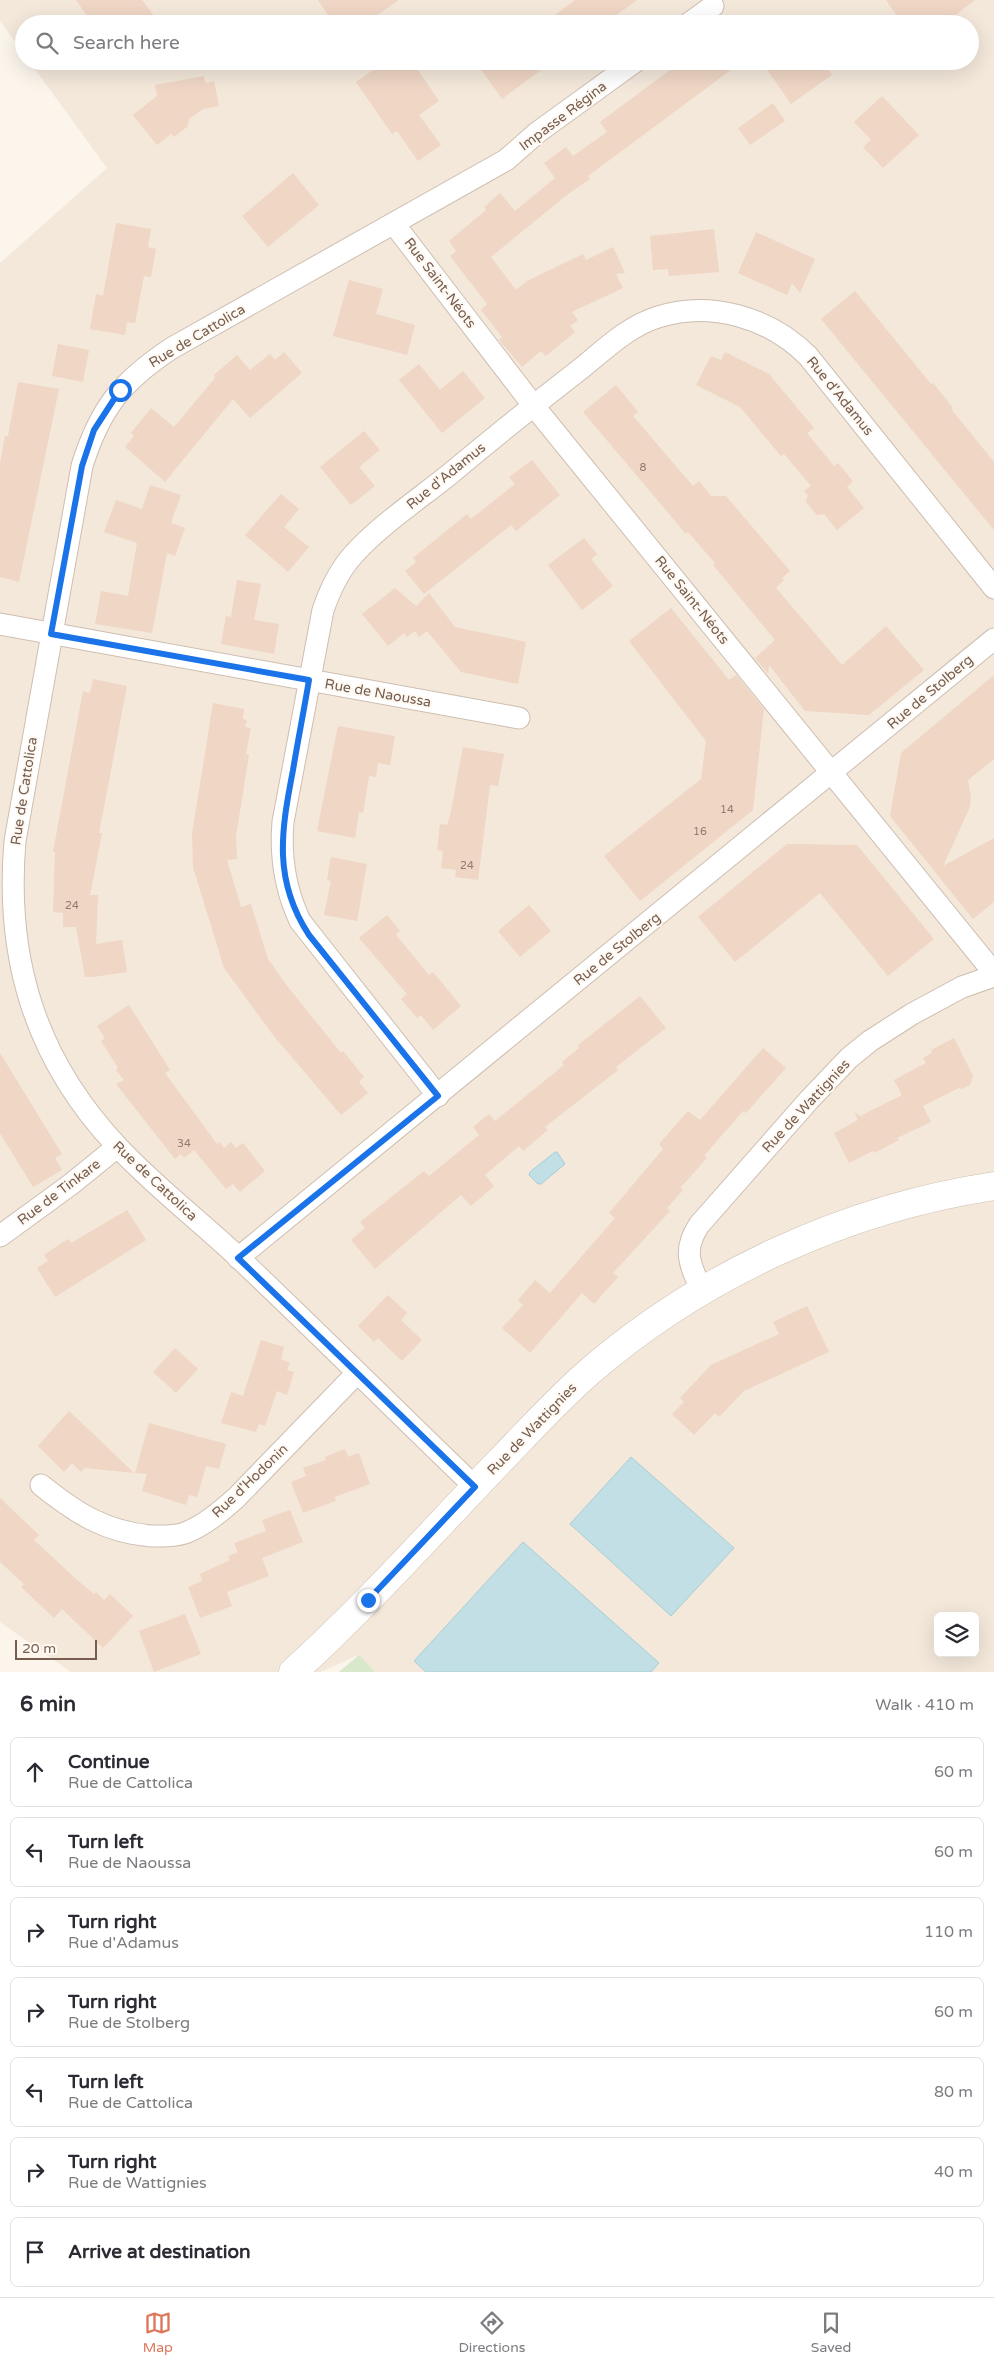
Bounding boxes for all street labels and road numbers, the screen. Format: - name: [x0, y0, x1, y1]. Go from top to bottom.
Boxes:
- street label: Impasse Régina: [516, 78, 610, 154]
- street label: Rue Saint-Néots: [400, 234, 480, 332]
- street label: Rue de Cattolica: [146, 301, 248, 371]
- street label: Rue d'Adamus: [803, 353, 877, 439]
- street label: Rue d'Adamus: [403, 439, 489, 513]
- street label: Rue Saint-Néots: [651, 552, 733, 648]
- street label: Rue de Stolberg: [884, 651, 976, 733]
- street label: Rue de Naoussa: [323, 675, 433, 711]
- street label: Rue de Cattolica: [7, 736, 41, 846]
- street label: Rue de Stolberg: [570, 909, 664, 989]
- street label: Rue de Wattignies: [758, 1056, 854, 1156]
- street label: Rue de Cattolica: [109, 1138, 201, 1224]
- street label: Rue de Tinkare: [14, 1155, 104, 1229]
- street label: Rue de Wattignies: [484, 1379, 580, 1479]
- street label: Rue d'Hodonin: [209, 1441, 291, 1521]

